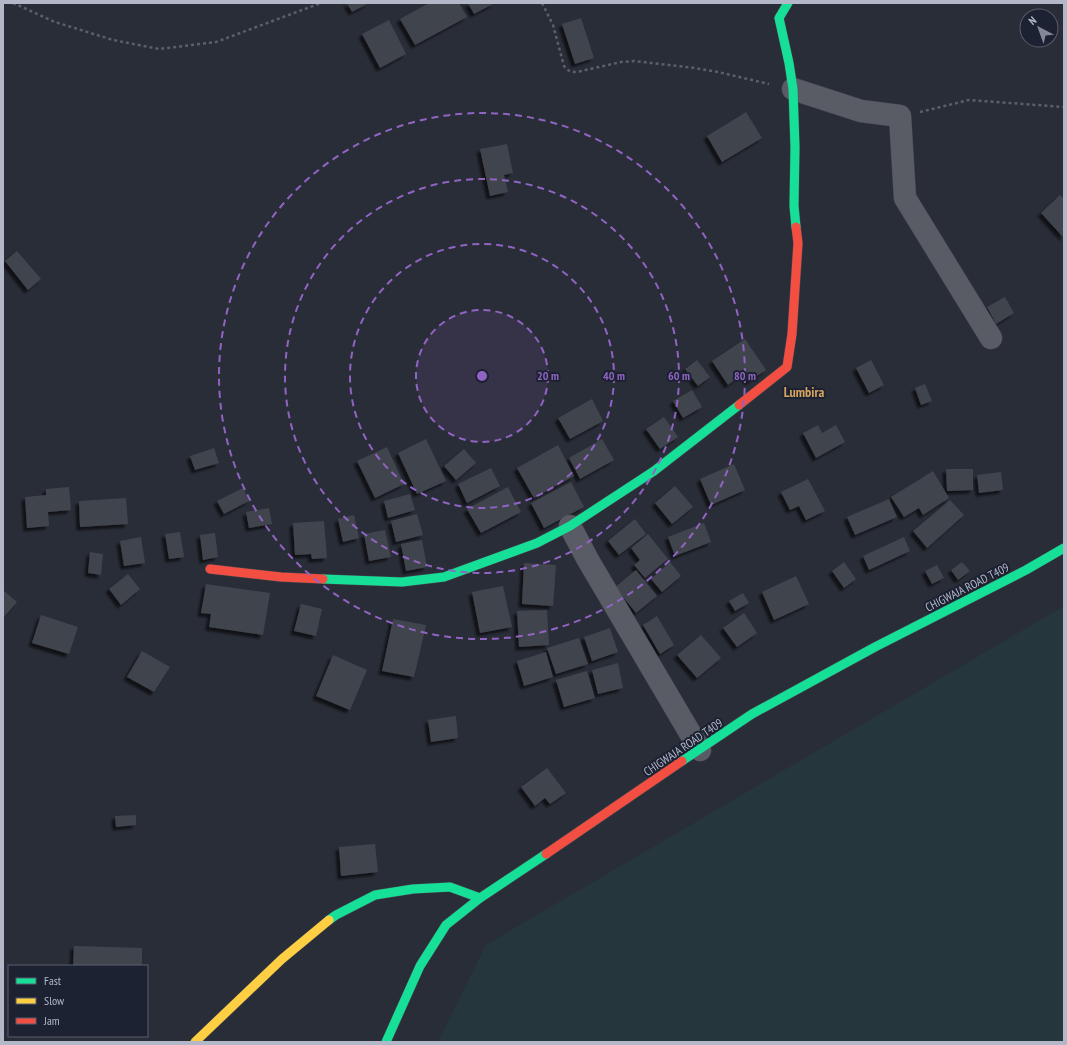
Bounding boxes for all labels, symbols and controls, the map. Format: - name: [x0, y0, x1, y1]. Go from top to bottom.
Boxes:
- north arrow: [1019, 8, 1059, 48]
- text: N: [1026, 13, 1039, 28]
- text: 20 m: [537, 368, 559, 383]
- text: 40 m: [603, 368, 625, 383]
- text: 60 m: [668, 368, 690, 383]
- text: 80 m: [734, 368, 756, 383]
- centre of rings: [475, 369, 489, 383]
- district label: Lumbira: [784, 383, 825, 401]
- street label: CHIGWAJA ROAD T409: [922, 559, 1012, 615]
- street label: CHIGWAJA ROAD T409: [641, 715, 725, 779]
- legend: [8, 965, 148, 1037]
- text: Fast: [44, 973, 62, 988]
- text: Slow: [44, 993, 65, 1008]
- text: Jam: [43, 1013, 60, 1028]

